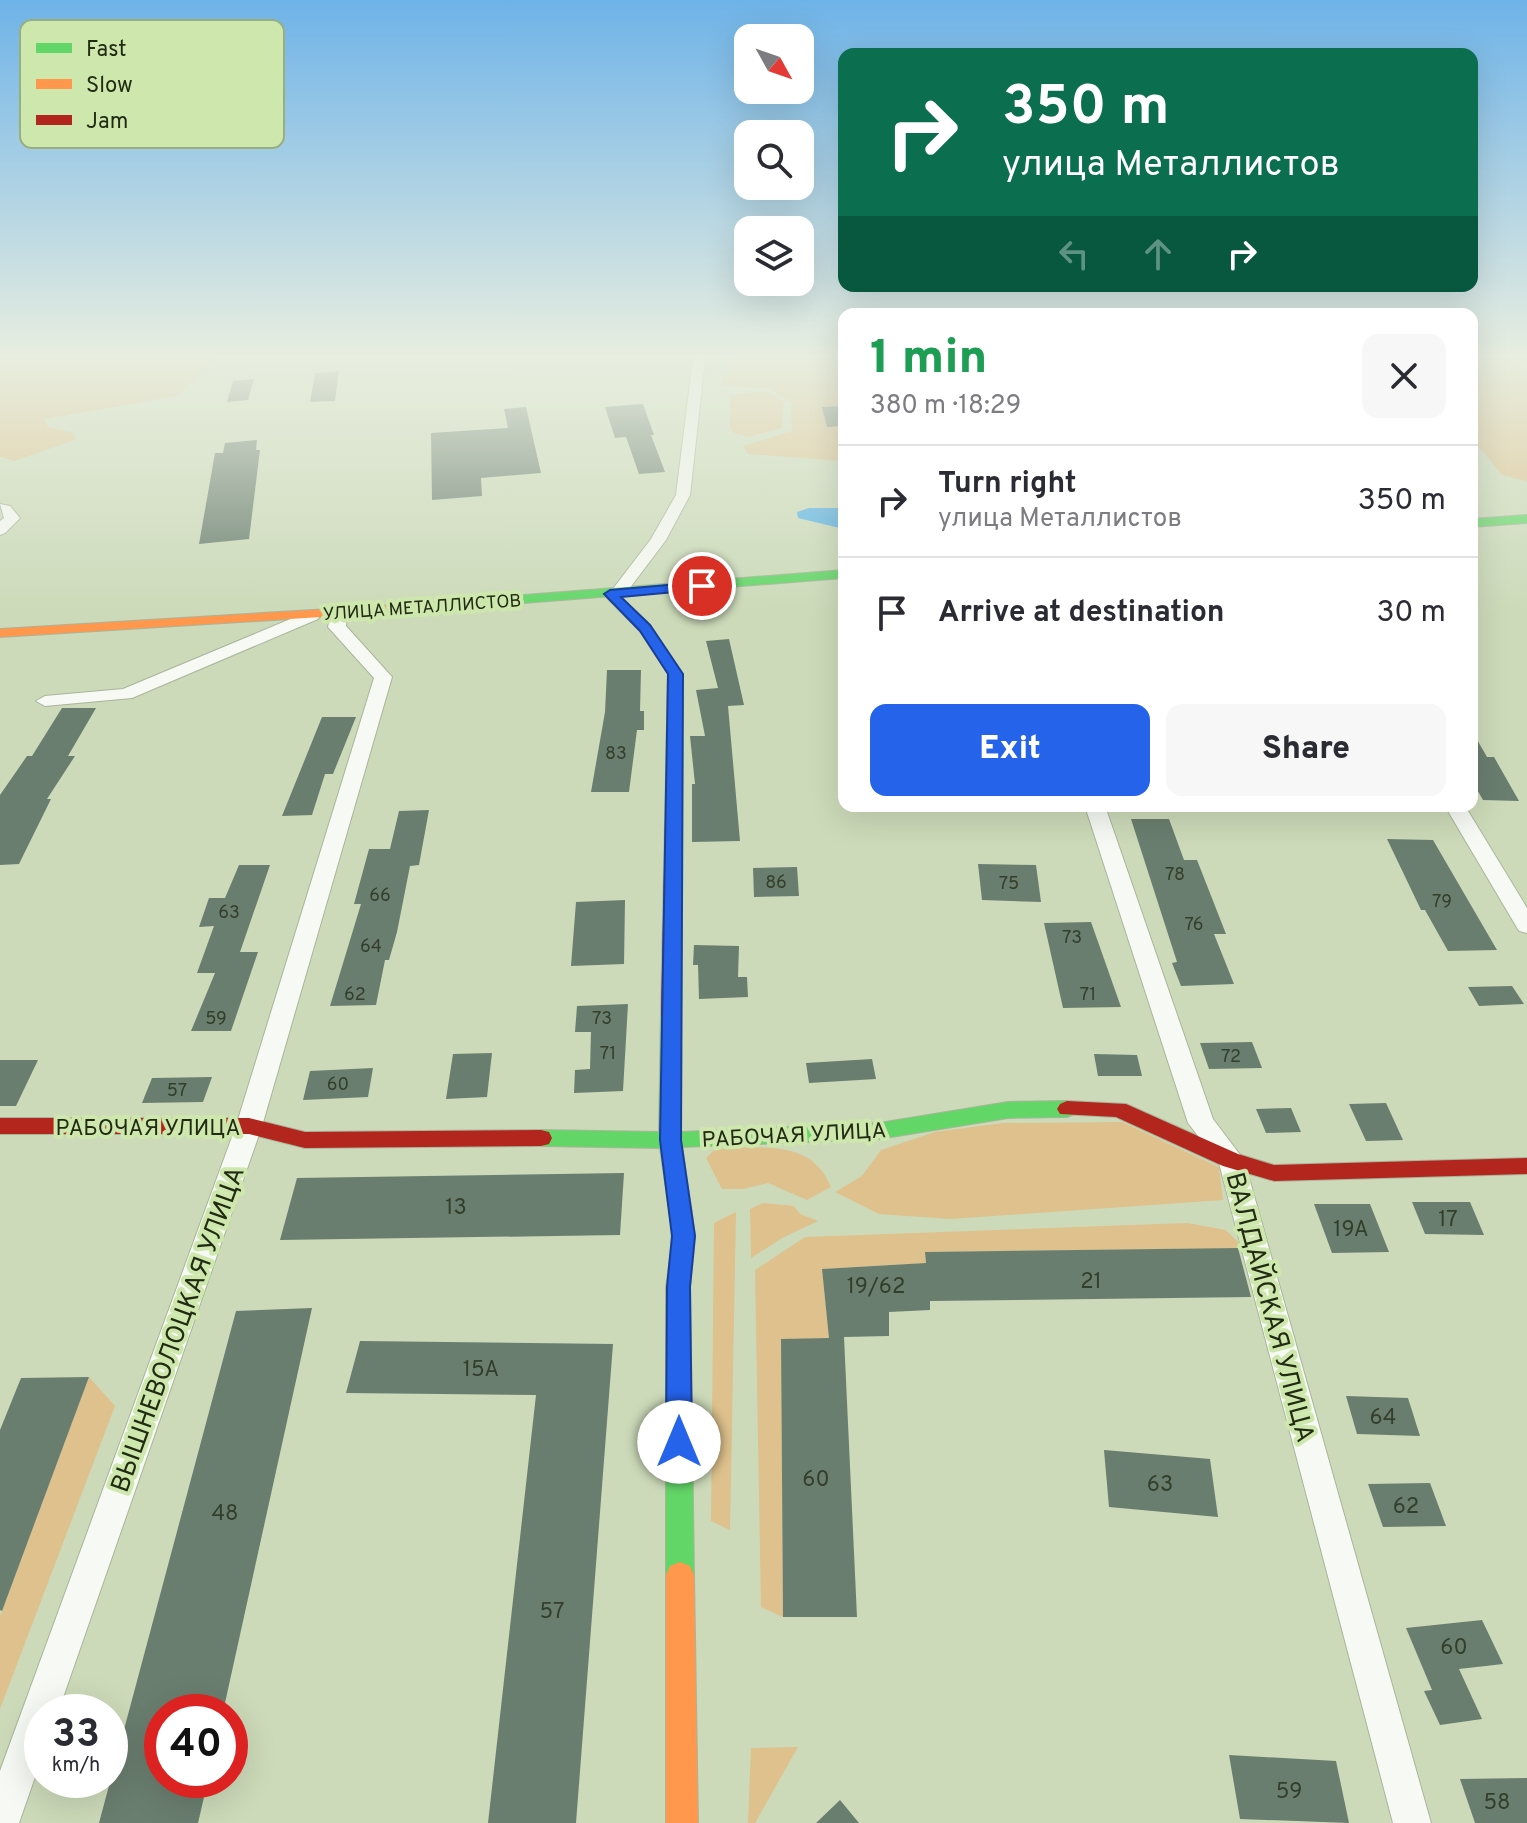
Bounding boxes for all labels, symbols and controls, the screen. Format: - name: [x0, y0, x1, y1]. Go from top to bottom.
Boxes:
- legend: [20, 20, 284, 148]
- north arrow: [734, 24, 814, 104]
- map controls: [734, 24, 814, 296]
- text: Fast: [86, 37, 127, 64]
- text: Slow: [86, 73, 133, 100]
- text: 350 m: [1002, 74, 1170, 144]
- icon: right: [870, 80, 974, 184]
- text: Jam: [86, 109, 129, 136]
- button: search: [734, 120, 814, 200]
- text: улица Металлистов: [1002, 143, 1340, 189]
- button: layers: [734, 216, 814, 296]
- icon: left: [1052, 232, 1096, 276]
- icon: ahead: [1136, 232, 1180, 276]
- icon: right: [1220, 232, 1264, 276]
- text: 1 min: [870, 330, 987, 390]
- button: close: [1362, 334, 1446, 418]
- text: 380 m · 18:29: [870, 390, 1021, 423]
- text: Turn right: [938, 466, 1076, 503]
- icon: right: [870, 479, 914, 523]
- text: 350 m: [1358, 483, 1446, 520]
- text: улица Металлистов: [938, 503, 1182, 536]
- pin: [668, 552, 736, 620]
- icon: arrive: [680, 564, 724, 608]
- street label: УЛИЦА МЕТАЛЛИСТОВ: [322, 590, 522, 627]
- icon: arrive: [870, 591, 914, 635]
- text: Arrive at destination: [938, 595, 1224, 632]
- text: 30 m: [1377, 595, 1446, 632]
- button: Exit: [870, 704, 1150, 796]
- button: Share: [1166, 704, 1446, 796]
- house number: 83: [605, 743, 627, 766]
- house number: 78: [1165, 864, 1185, 887]
- house number: 86: [765, 872, 787, 895]
- house number: 75: [999, 873, 1019, 896]
- house number: 66: [369, 885, 391, 908]
- house number: 79: [1432, 891, 1452, 914]
- house number: 63: [218, 902, 240, 925]
- house number: 76: [1184, 914, 1204, 937]
- house number: 73: [1062, 927, 1082, 950]
- house number: 64: [360, 936, 382, 959]
- house number: 62: [344, 984, 366, 1007]
- house number: 71: [1080, 984, 1096, 1007]
- house number: 59: [205, 1008, 227, 1031]
- house number: 73: [592, 1008, 612, 1031]
- house number: 71: [600, 1043, 616, 1066]
- house number: 72: [1221, 1046, 1241, 1069]
- house number: 60: [327, 1074, 349, 1097]
- house number: 57: [167, 1080, 187, 1103]
- street label: РАБОЧАЯ УЛИЦА: [56, 1116, 240, 1143]
- street label: РАБОЧАЯ УЛИЦА: [701, 1118, 887, 1155]
- street label: ВЫШНЕВОЛОЦКАЯ УЛИЦА: [105, 1162, 254, 1497]
- street label: ВАЛДАЙСКАЯ УЛИЦА: [1217, 1168, 1322, 1446]
- house number: 13: [445, 1195, 467, 1222]
- house number: 17: [1438, 1207, 1458, 1234]
- house number: 19А: [1333, 1217, 1369, 1244]
- house number: 21: [1080, 1269, 1102, 1296]
- house number: 19/62: [847, 1274, 905, 1301]
- house number: 15А: [463, 1357, 499, 1384]
- position arrow: [637, 1400, 721, 1484]
- house number: 64: [1370, 1405, 1396, 1432]
- house number: 60: [802, 1467, 830, 1494]
- house number: 63: [1147, 1472, 1173, 1499]
- house number: 62: [1393, 1494, 1419, 1521]
- house number: 48: [211, 1501, 239, 1528]
- house number: 57: [540, 1599, 564, 1626]
- house number: 60: [1440, 1635, 1468, 1662]
- speed limit sign: 40: [144, 1694, 248, 1798]
- text: 33: [52, 1711, 100, 1761]
- text: km/h: [52, 1753, 100, 1779]
- house number: 59: [1276, 1779, 1302, 1806]
- house number: 58: [1483, 1790, 1511, 1817]

